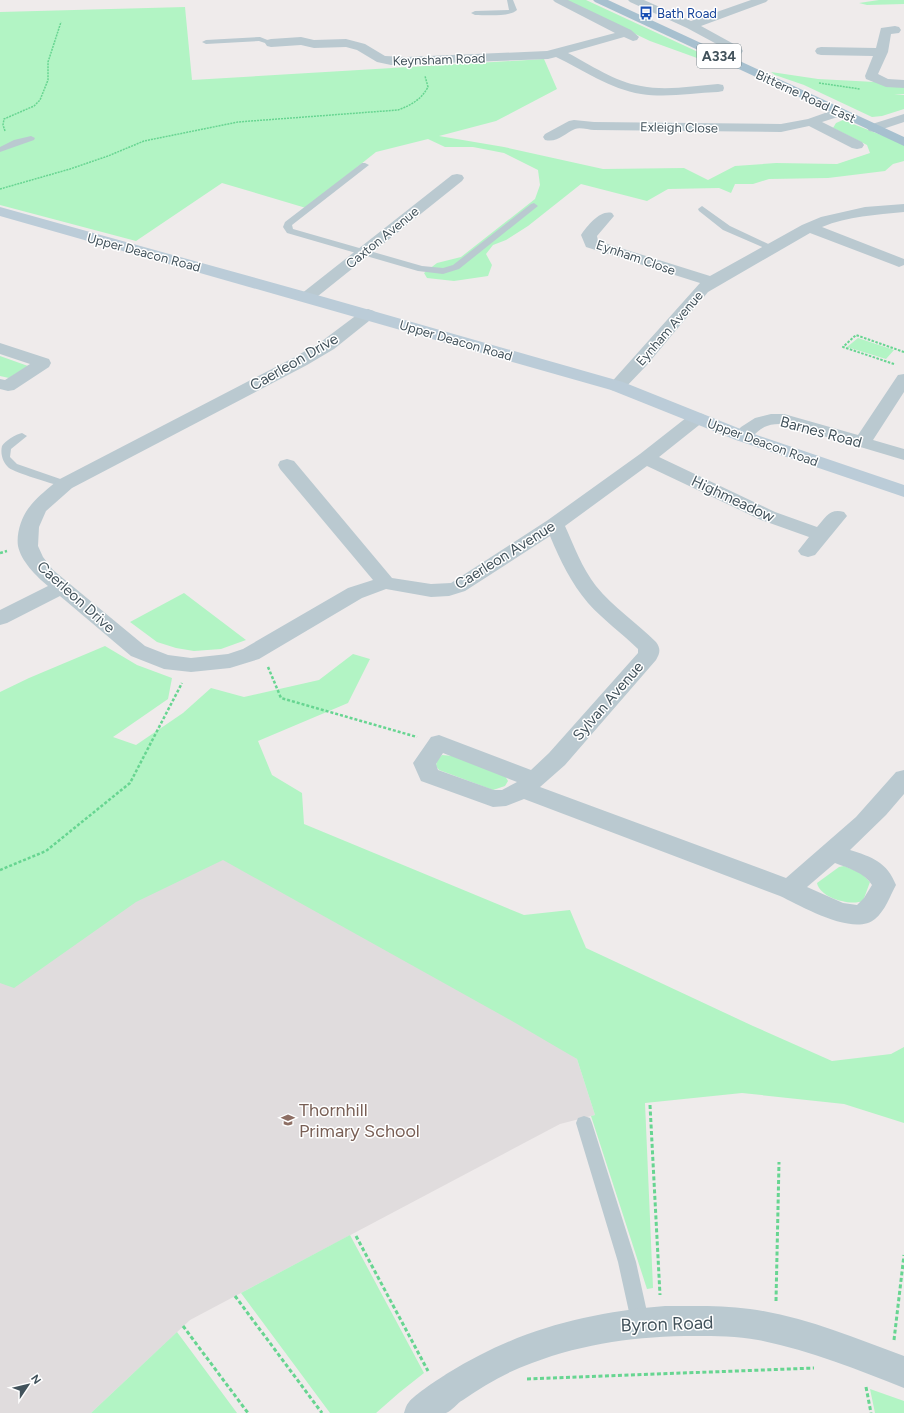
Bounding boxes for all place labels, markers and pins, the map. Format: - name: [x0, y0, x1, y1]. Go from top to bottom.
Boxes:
- bus stop icon: Bath Road: [638, 5, 654, 21]
- place label: Bath Road: [657, 6, 717, 21]
- place label: Thornhill Primary School: [299, 1099, 420, 1142]
- school or university icon: Thornhill Primary School: [280, 1112, 296, 1128]

